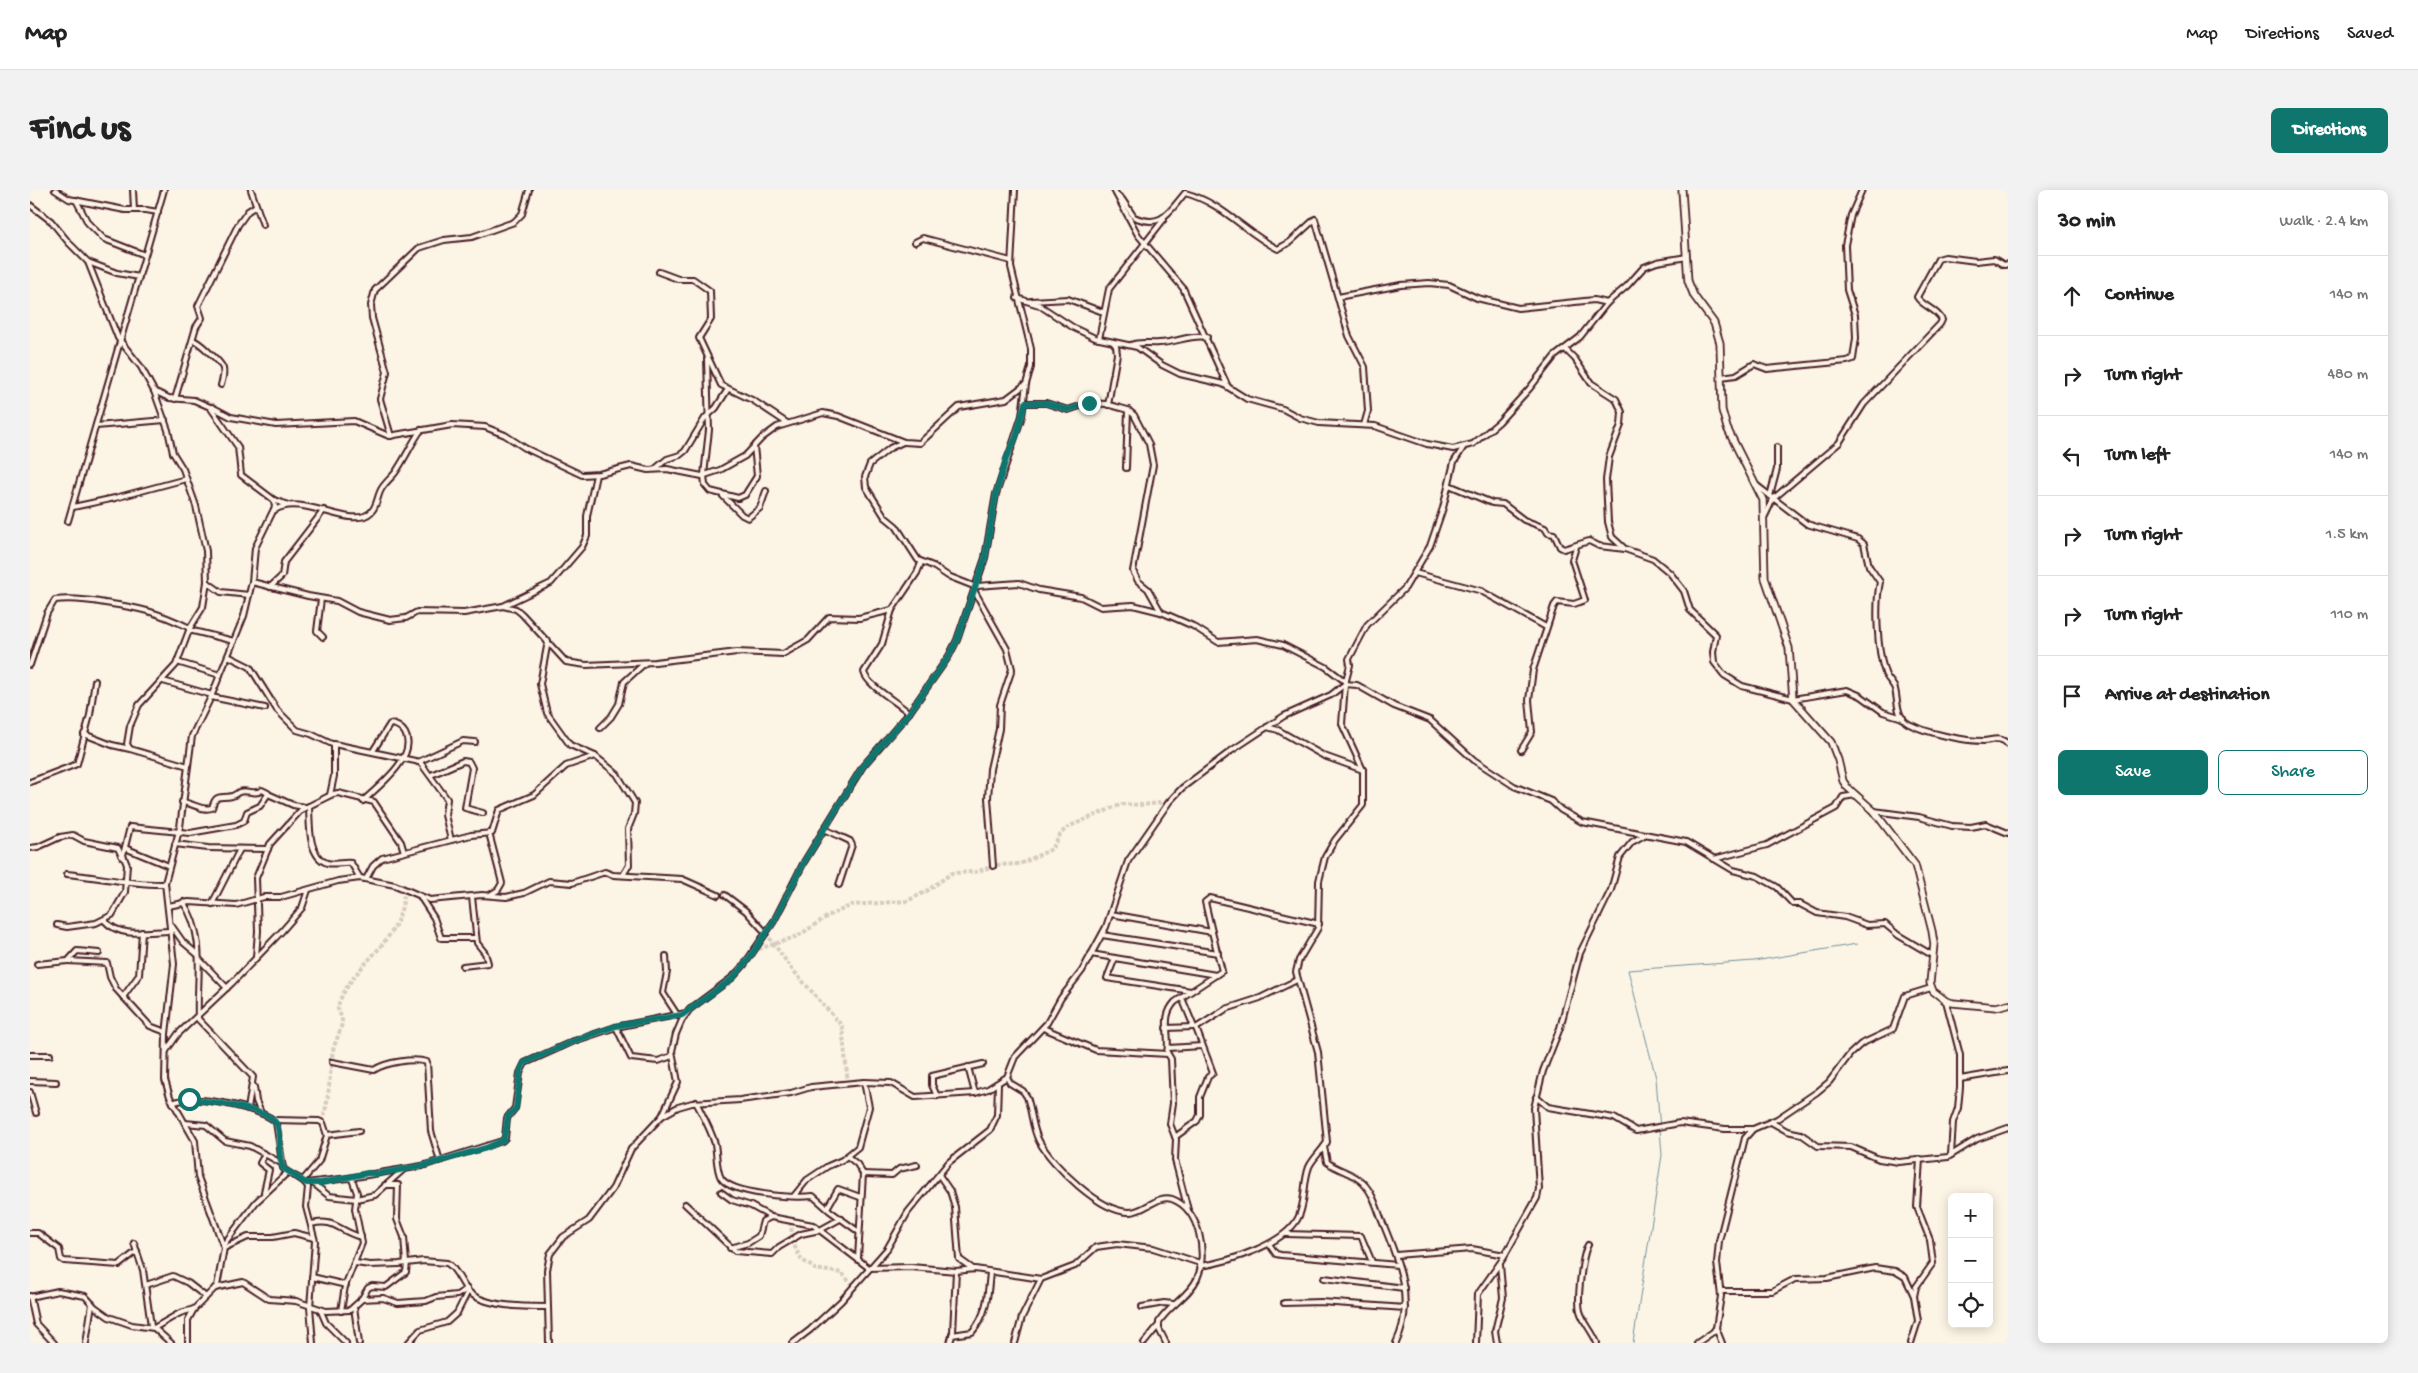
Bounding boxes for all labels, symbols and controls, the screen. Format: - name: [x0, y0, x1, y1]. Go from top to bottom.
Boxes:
- text: Map: [25, 20, 67, 49]
- text: Map: [2186, 24, 2218, 45]
- text: Directions: [2246, 24, 2319, 45]
- text: Saved: [2347, 24, 2393, 45]
- button: Directions: [2271, 108, 2388, 153]
- text: Find us: [30, 110, 130, 151]
- text: 30 min: [2058, 210, 2115, 235]
- text: Walk · 2.4 km: [2280, 213, 2368, 232]
- icon: ahead: [2058, 282, 2086, 310]
- text: Continue: [2105, 284, 2174, 307]
- text: 140 m: [2330, 286, 2368, 305]
- icon: right: [2058, 362, 2086, 390]
- text: Turn right: [2105, 364, 2181, 387]
- text: 480 m: [2327, 366, 2368, 385]
- route end: [1078, 392, 1101, 415]
- icon: left: [2058, 442, 2086, 470]
- text: Turn left: [2105, 444, 2169, 467]
- text: 140 m: [2330, 446, 2368, 465]
- icon: right: [2058, 522, 2086, 550]
- text: Turn right: [2105, 524, 2181, 547]
- text: 1.5 km: [2326, 526, 2368, 545]
- icon: right: [2058, 602, 2086, 630]
- text: Turn right: [2105, 604, 2181, 627]
- text: 110 m: [2331, 606, 2368, 625]
- icon: arrive: [2058, 682, 2086, 710]
- text: Arrive at destination: [2105, 684, 2269, 707]
- button: Save: [2058, 750, 2208, 795]
- button: Share: [2218, 750, 2368, 795]
- route start: [178, 1088, 201, 1111]
- map controls: [1948, 1193, 1993, 1328]
- button: +: [1948, 1193, 1993, 1238]
- button: −: [1948, 1238, 1993, 1283]
- button: locate: [1948, 1283, 1993, 1328]

